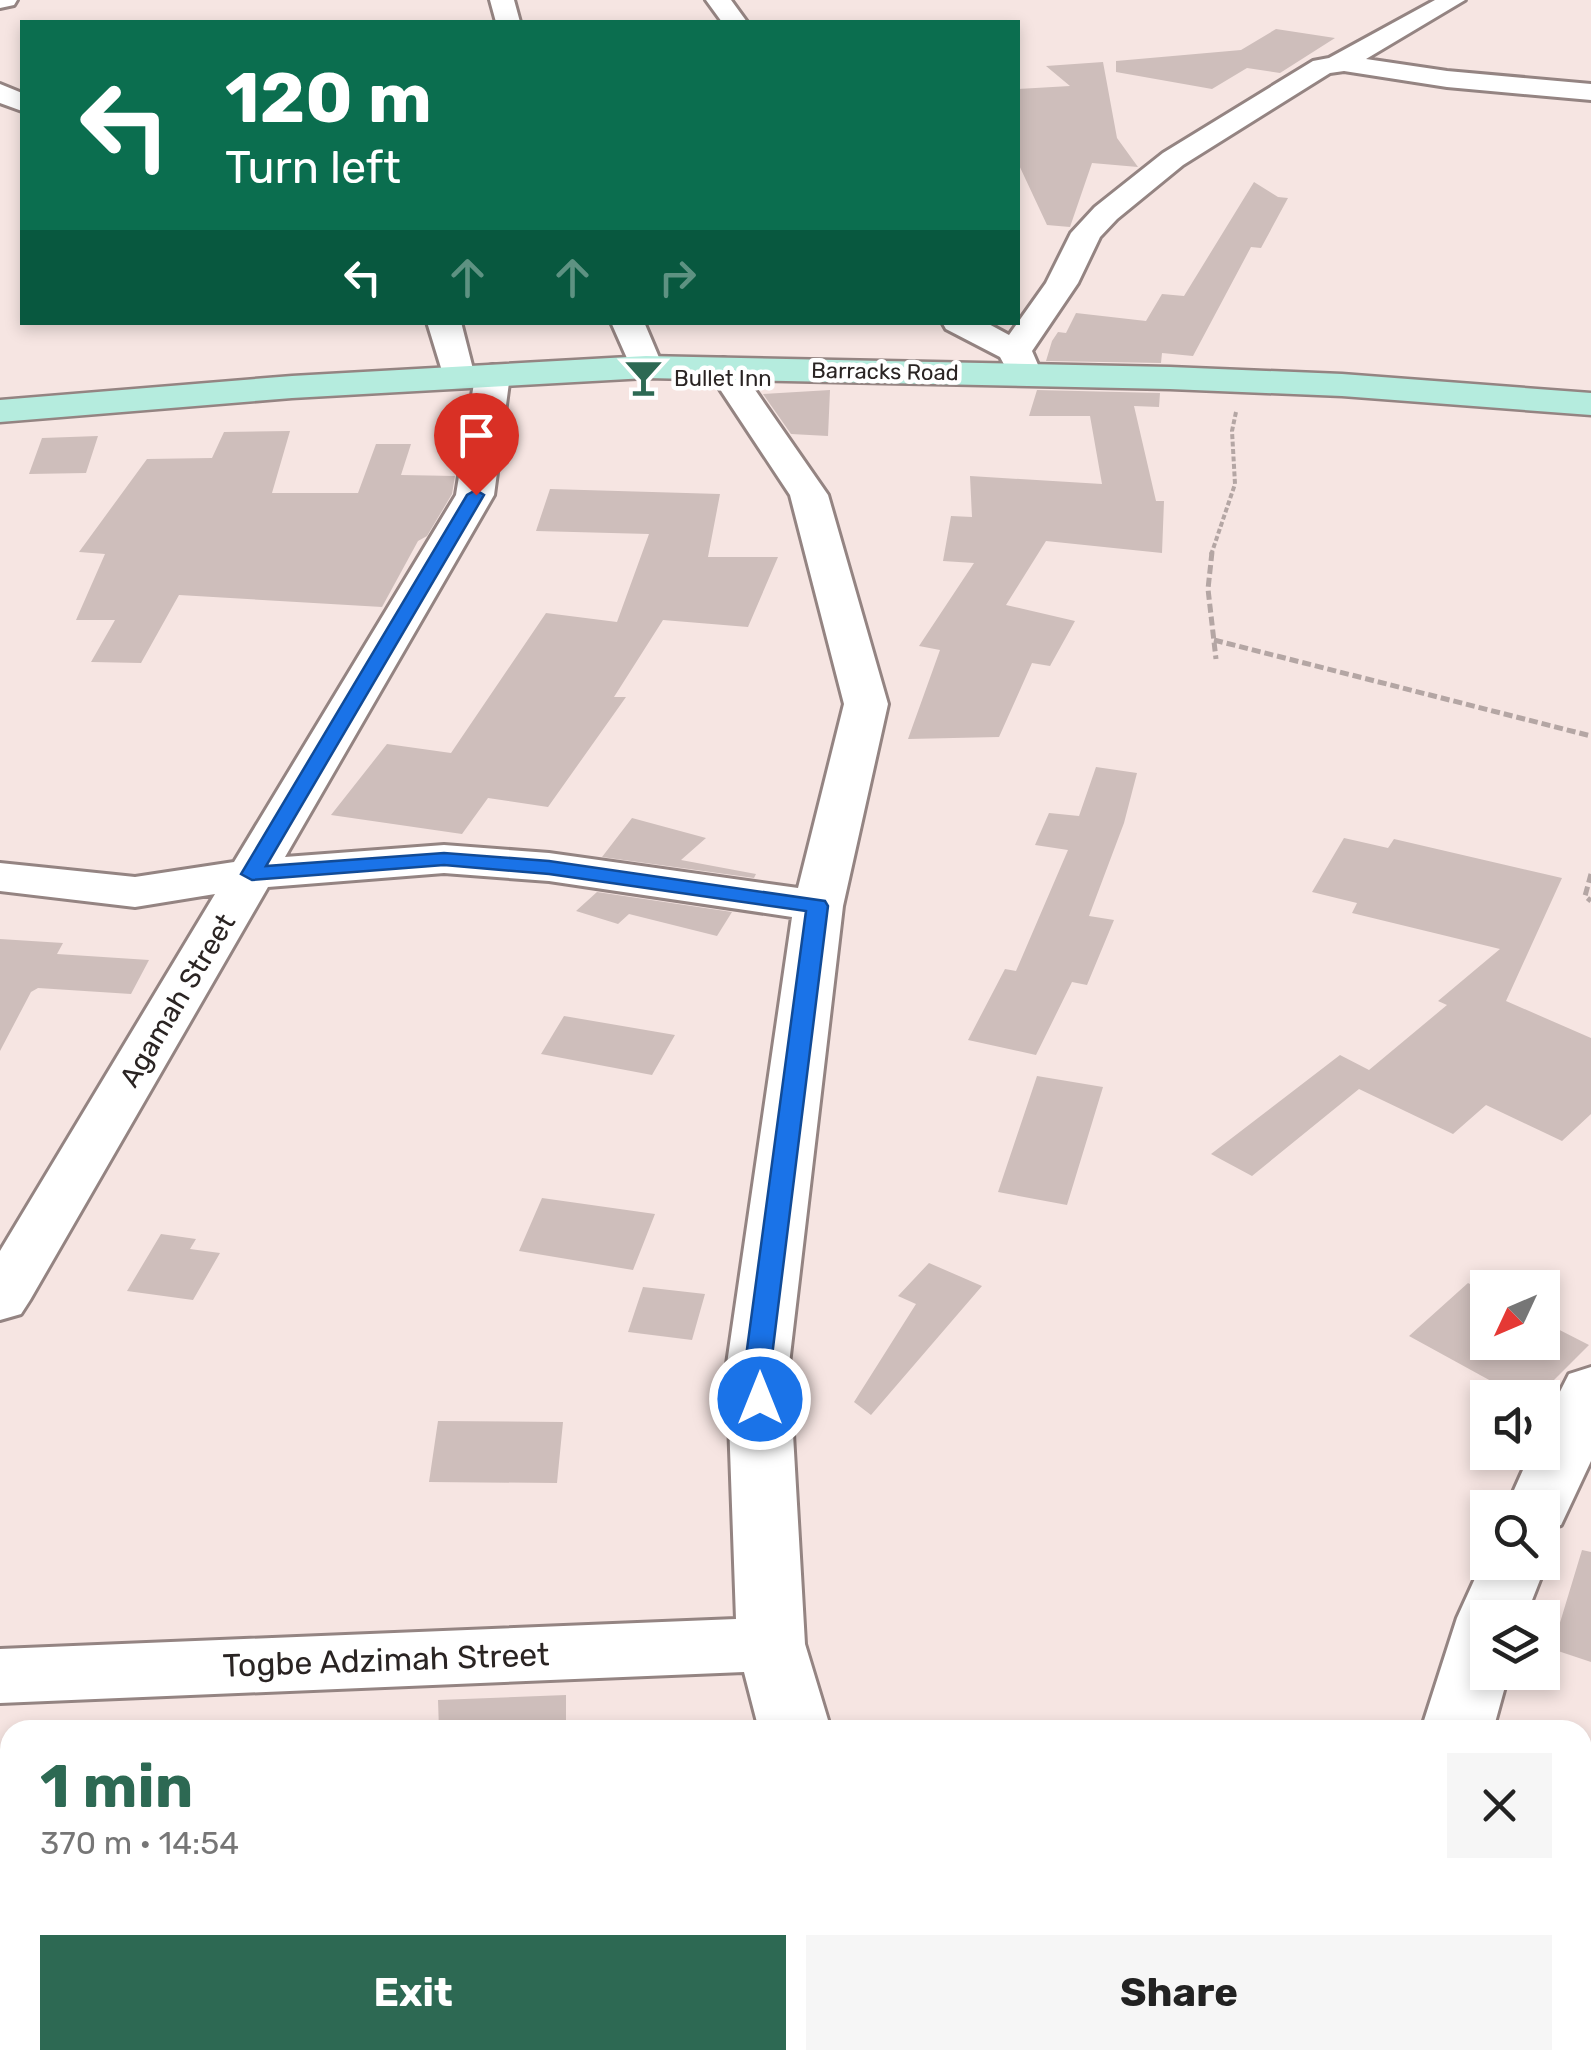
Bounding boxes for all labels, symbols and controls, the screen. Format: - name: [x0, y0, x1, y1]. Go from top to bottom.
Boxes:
- text: 120 m: [225, 57, 432, 140]
- icon: left: [60, 60, 190, 190]
- text: Turn left: [225, 141, 401, 194]
- icon: left: [335, 250, 390, 305]
- icon: ahead: [440, 250, 495, 305]
- icon: ahead: [545, 250, 600, 305]
- icon: right: [650, 250, 705, 305]
- bar icon: Bullet Inn: [623, 357, 665, 399]
- street label: Barracks Road: [811, 357, 959, 386]
- place label: Bullet Inn: [674, 365, 772, 392]
- pin: [434, 393, 519, 496]
- icon: arrive: [449, 408, 504, 463]
- street label: Agamah Street: [113, 908, 242, 1093]
- north arrow: [1470, 1270, 1560, 1360]
- map controls: [1470, 1270, 1560, 1690]
- position arrow: [708, 1347, 812, 1451]
- button: sound: [1470, 1380, 1560, 1470]
- button: search: [1470, 1490, 1560, 1580]
- button: layers: [1470, 1600, 1560, 1690]
- street label: Togbe Adzimah Street: [222, 1635, 550, 1685]
- text: 1 min: [40, 1751, 193, 1822]
- button: close: [1447, 1753, 1552, 1858]
- text: 370 m · 14:54: [40, 1824, 239, 1862]
- button: Exit: [40, 1935, 786, 2050]
- button: Share: [806, 1935, 1552, 2050]

